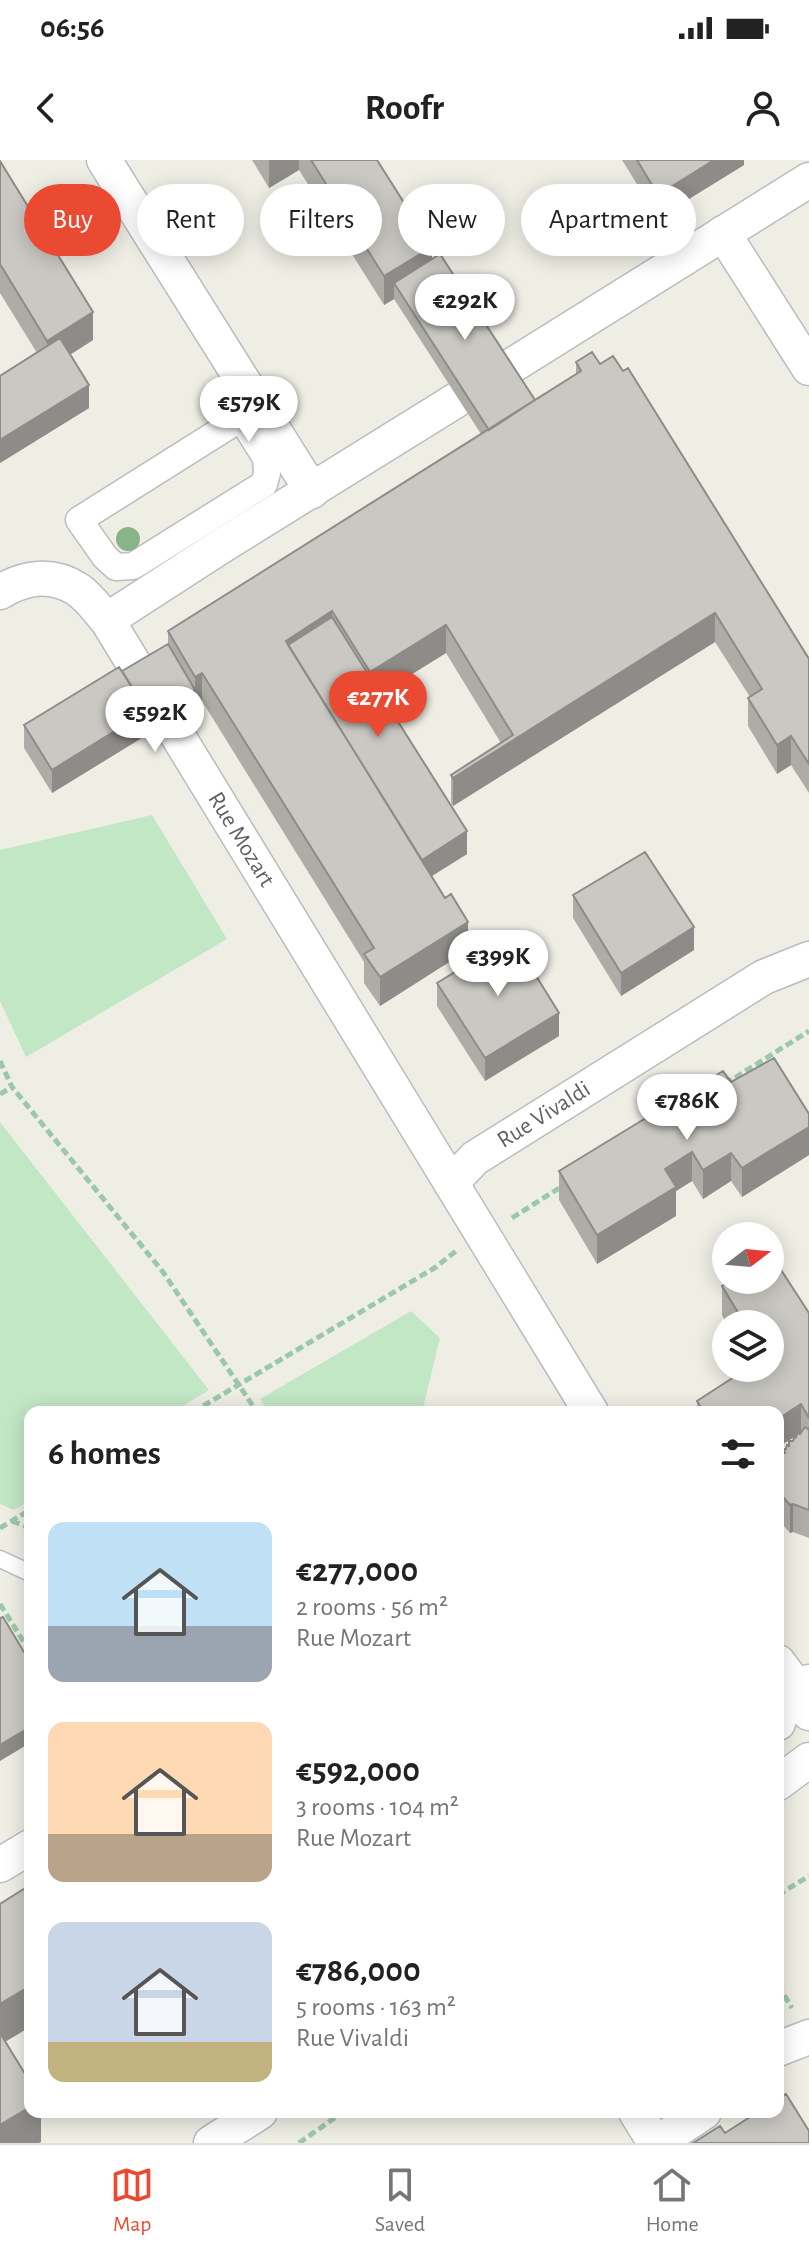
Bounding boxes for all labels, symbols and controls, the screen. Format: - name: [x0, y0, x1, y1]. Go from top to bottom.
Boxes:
- text: 06:56: [40, 13, 104, 43]
- icon: back: [24, 86, 68, 130]
- icon: person: [741, 86, 785, 130]
- text: Roofr: [365, 90, 444, 126]
- chip: Buy: [24, 184, 121, 256]
- chip: Rent: [137, 184, 244, 256]
- chip: Filters: [260, 184, 382, 256]
- chip: New: [398, 184, 505, 256]
- chip: Apartment: [521, 184, 696, 256]
- pin: €292K: [409, 274, 521, 342]
- text: €292K: [433, 287, 497, 313]
- pin: €579K: [193, 376, 305, 444]
- text: €579K: [218, 389, 280, 415]
- pin: €277K: [322, 671, 434, 739]
- text: €277K: [347, 684, 409, 710]
- pin: €592K: [99, 686, 211, 754]
- text: €592K: [123, 699, 187, 725]
- street label: Rue Mozart: [203, 788, 279, 891]
- pin: €399K: [442, 930, 554, 998]
- text: €399K: [466, 943, 530, 969]
- pin: €786K: [631, 1074, 743, 1142]
- street label: Rue Vivaldi: [493, 1077, 595, 1153]
- text: €786K: [655, 1087, 719, 1113]
- north arrow: [712, 1222, 784, 1294]
- map controls: [712, 1222, 784, 1382]
- button: layers: [712, 1310, 784, 1382]
- icon: filters: [716, 1432, 760, 1476]
- text: 6 homes: [48, 1437, 161, 1471]
- icon: home: [112, 1554, 208, 1650]
- text: €277,000: [296, 1554, 418, 1588]
- text: 2 rooms · 56 m²: [296, 1594, 448, 1620]
- text: Rue Mozart: [296, 1625, 411, 1651]
- icon: home: [112, 1754, 208, 1850]
- text: €592,000: [296, 1754, 420, 1788]
- text: 3 rooms · 104 m²: [296, 1794, 459, 1820]
- text: Rue Mozart: [296, 1825, 411, 1851]
- icon: home: [112, 1954, 208, 2050]
- text: €786,000: [296, 1954, 421, 1988]
- text: 5 rooms · 163 m²: [296, 1994, 456, 2020]
- text: Rue Vivaldi: [296, 2025, 409, 2051]
- tab: Map: [110, 2163, 154, 2237]
- tab: Saved: [375, 2163, 425, 2237]
- tab: Home: [646, 2163, 699, 2237]

